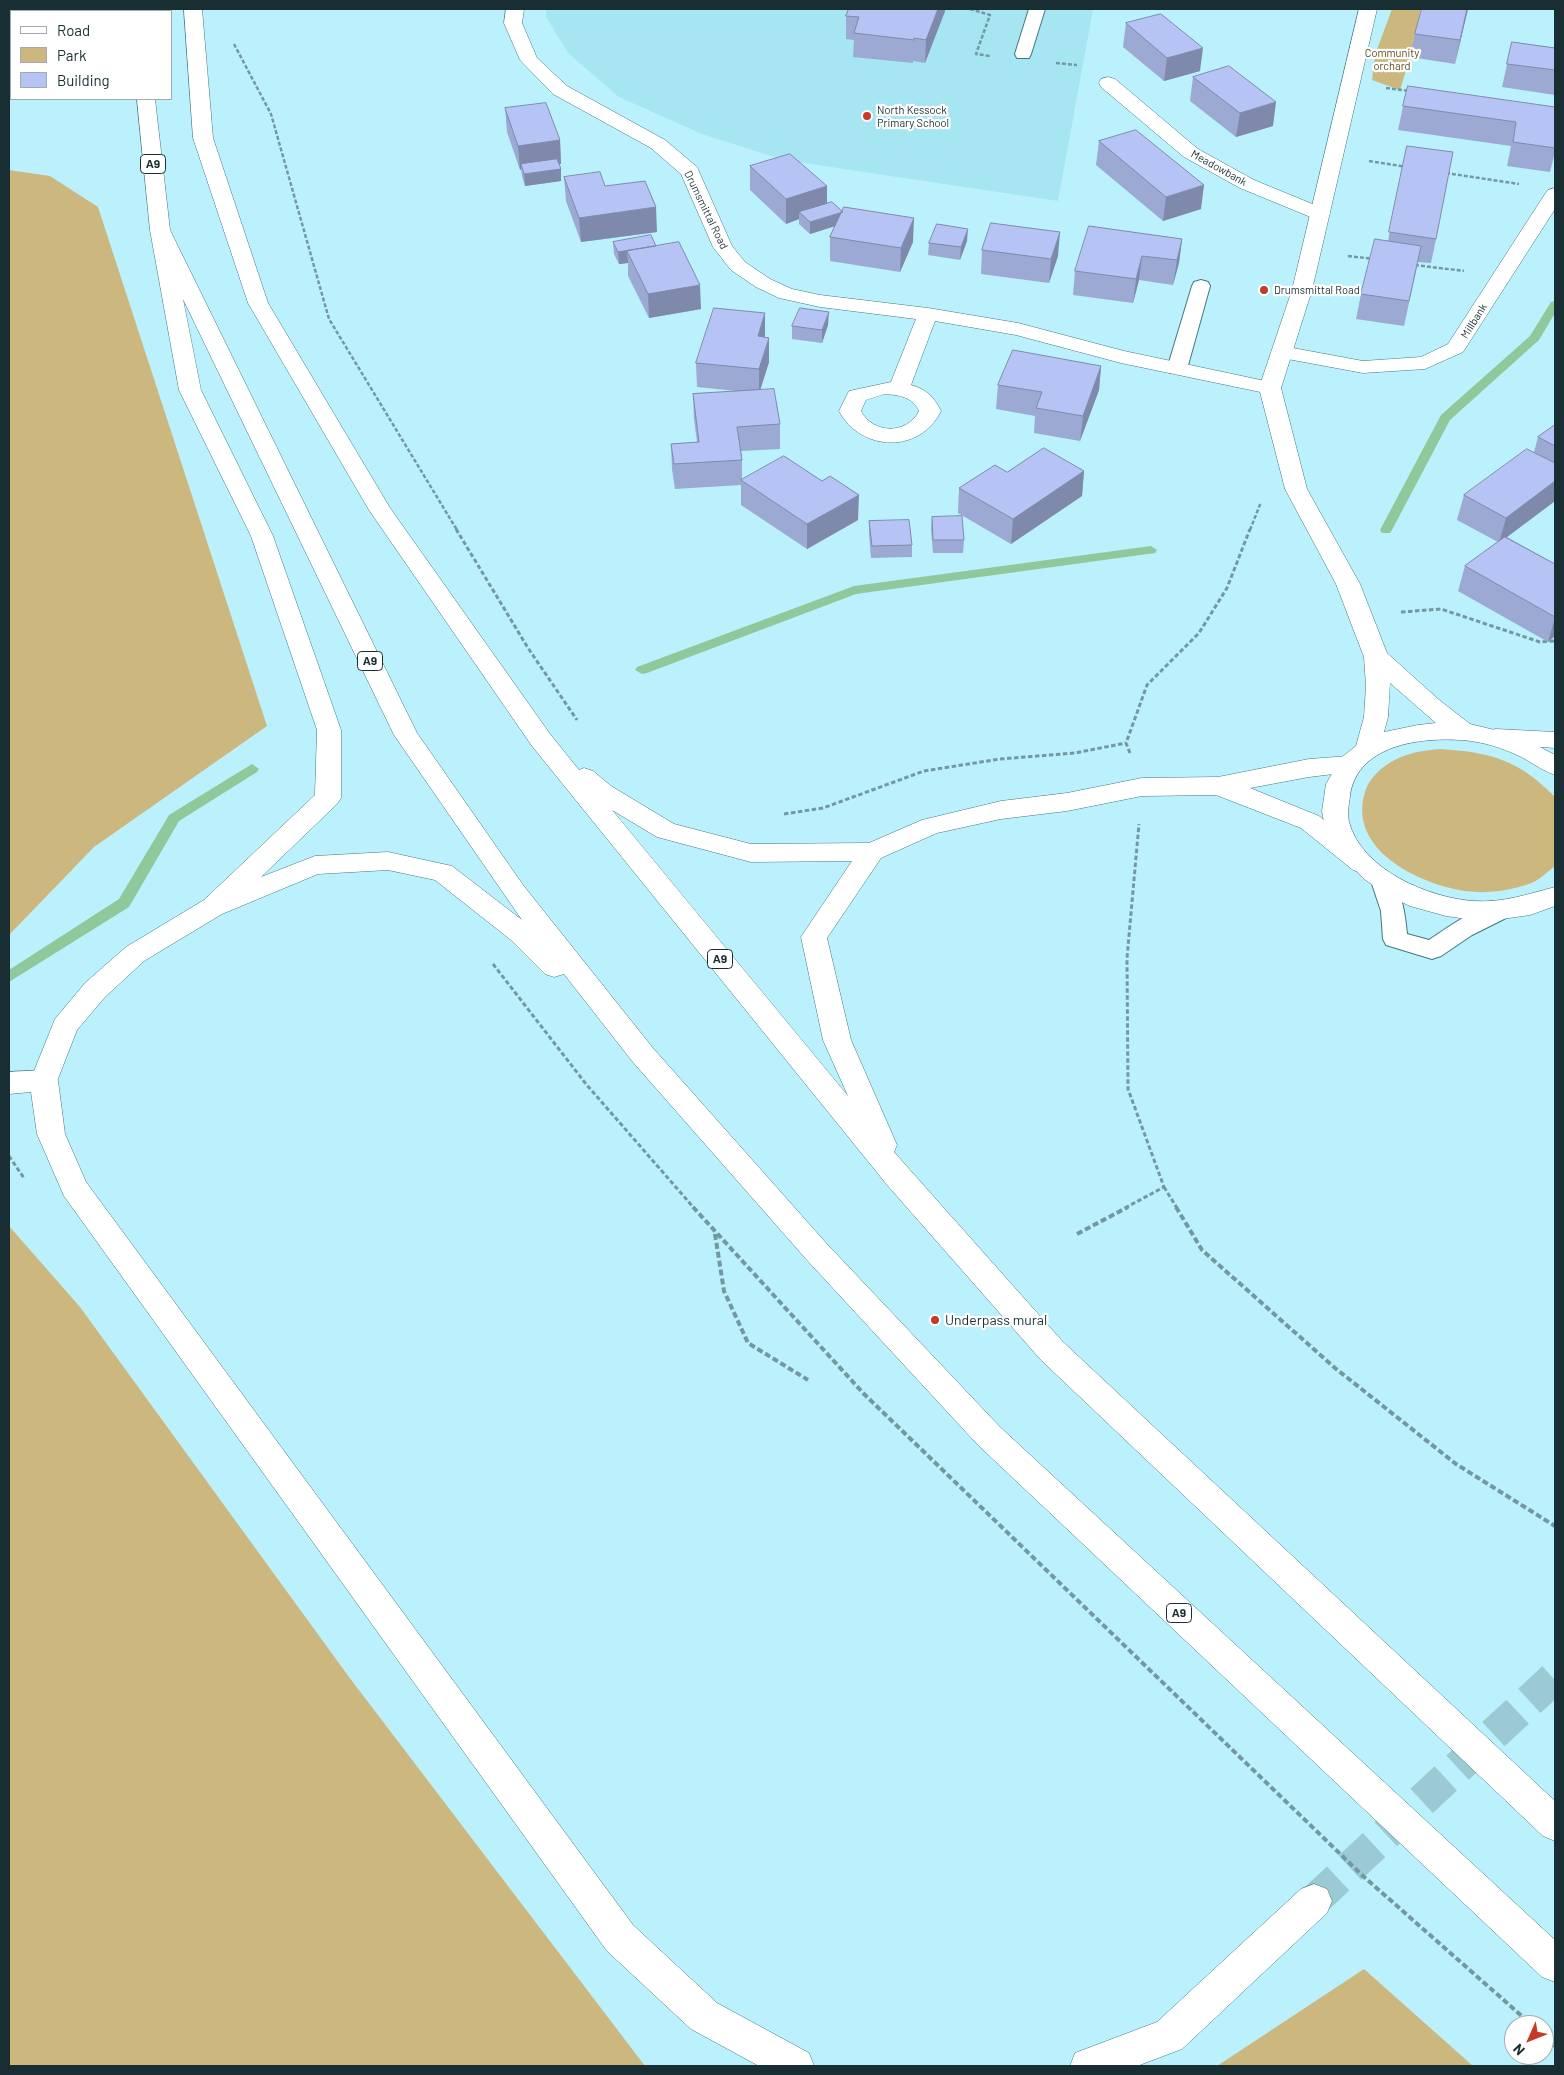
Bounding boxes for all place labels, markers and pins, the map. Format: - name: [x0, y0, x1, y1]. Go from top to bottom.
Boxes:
- place label: North Kessock Primary School: [877, 103, 949, 129]
- marker: North Kessock Primary School: [861, 110, 873, 122]
- place label: Drumsmittal Road: [1274, 283, 1360, 297]
- marker: Drumsmittal Road: [1258, 284, 1270, 296]
- place label: Underpass mural: [945, 1312, 1047, 1328]
- marker: Underpass mural: [929, 1314, 941, 1326]

